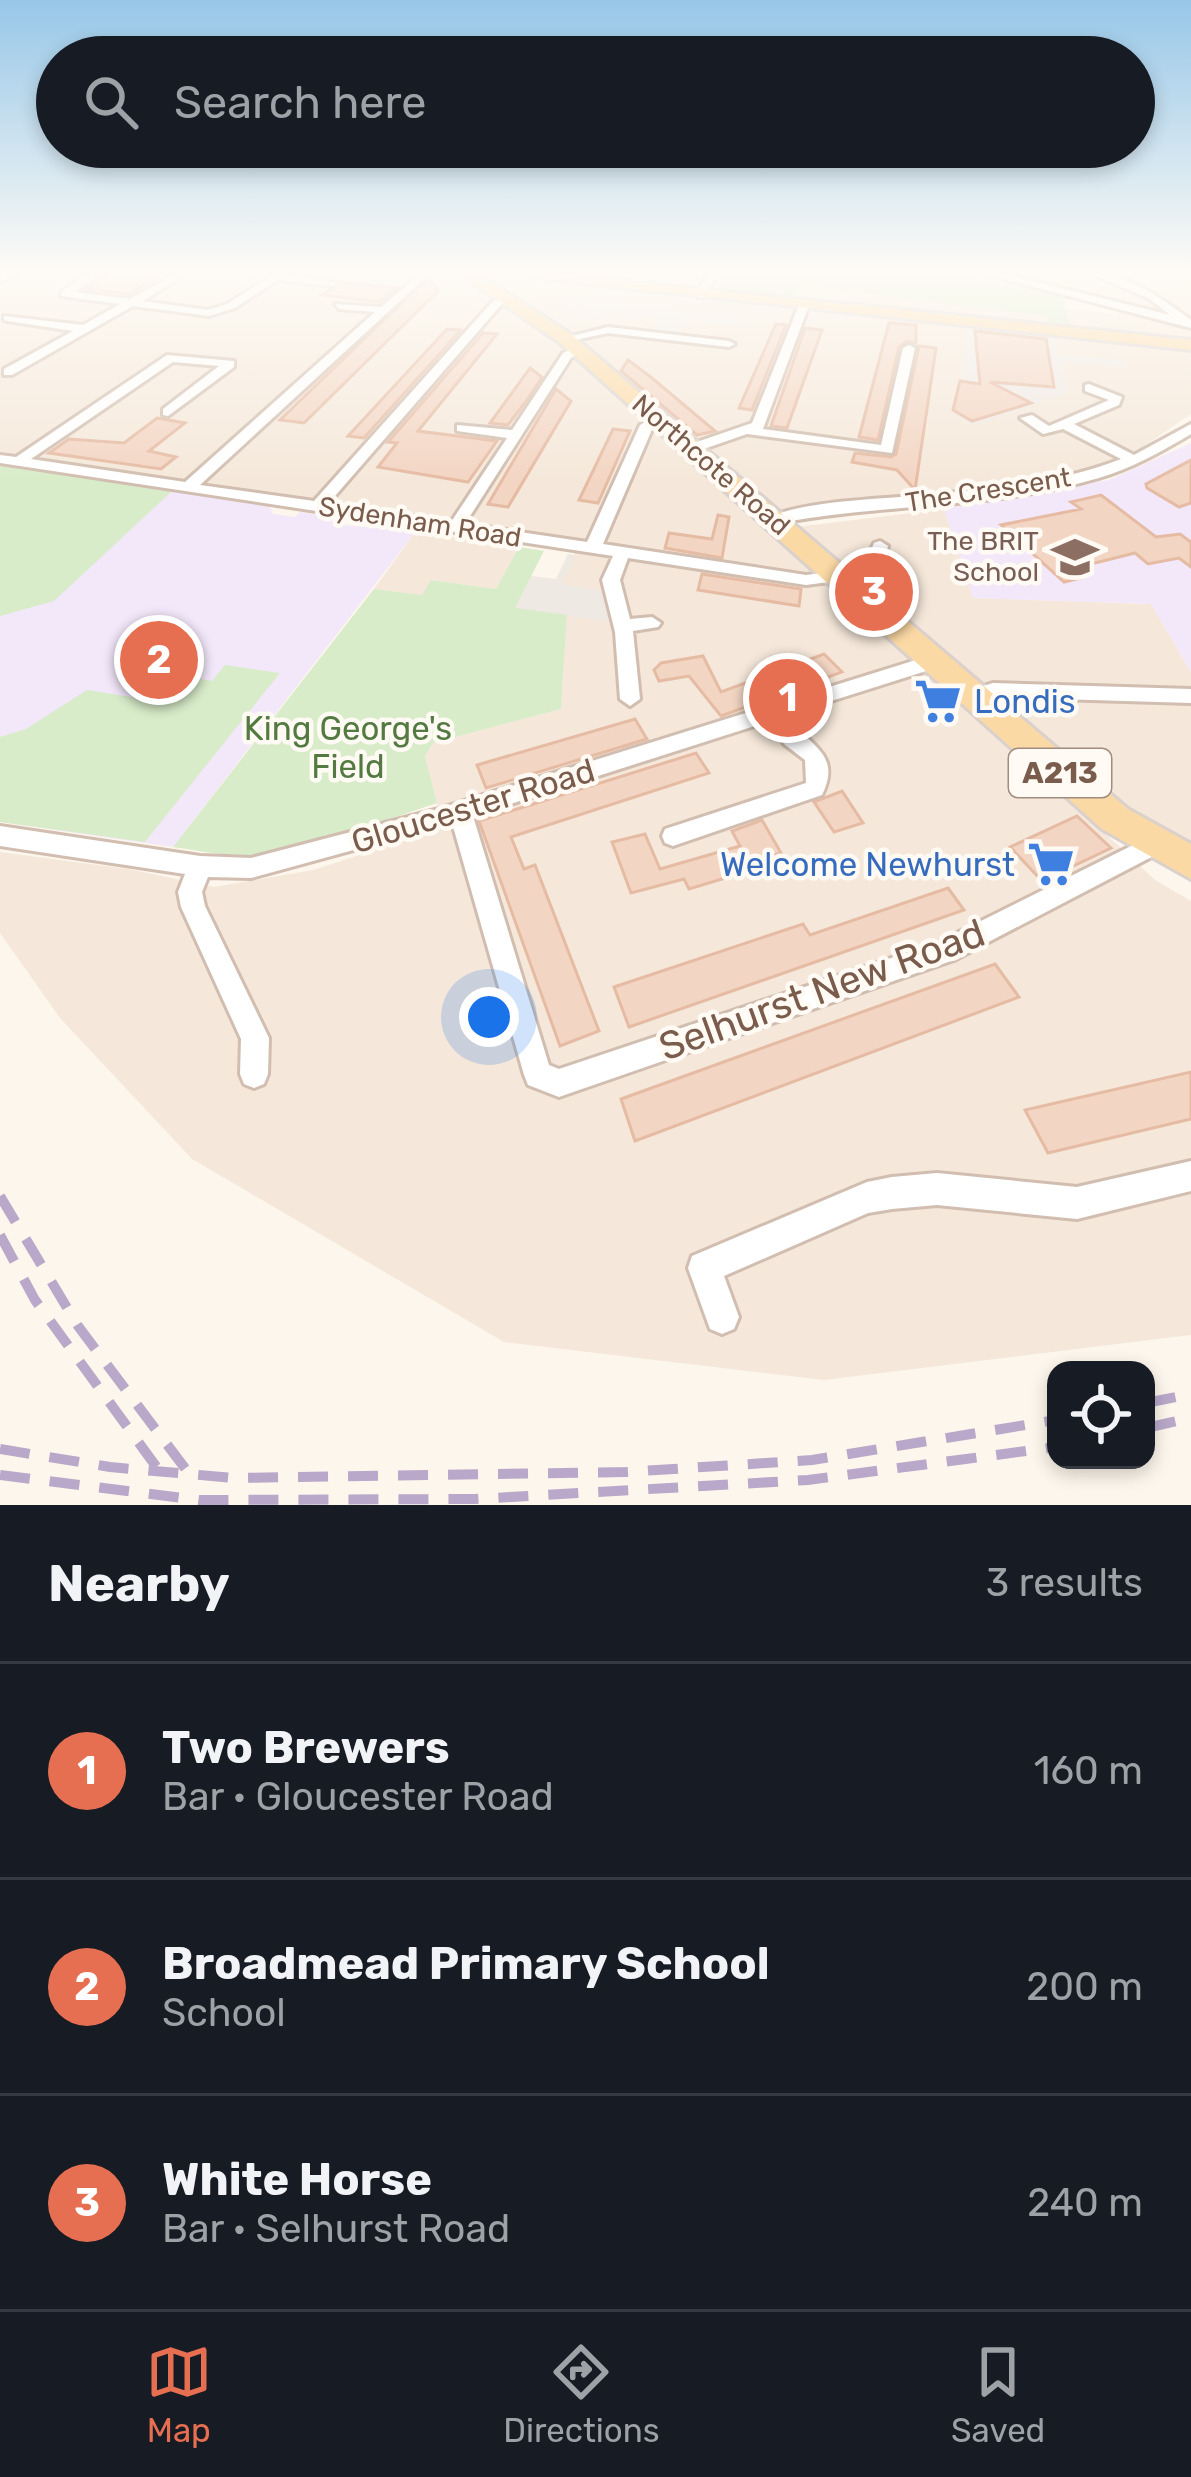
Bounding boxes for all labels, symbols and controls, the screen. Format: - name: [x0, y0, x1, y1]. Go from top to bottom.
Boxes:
- search box: [36, 36, 1155, 168]
- icon: search: [78, 69, 144, 135]
- text: Search here: [174, 76, 426, 129]
- street label: Northcote Road: [626, 388, 796, 542]
- street label: The Crescent: [903, 461, 1073, 519]
- street label: Sydenham Road: [316, 490, 524, 554]
- place label: The BRIT School: [927, 525, 1039, 588]
- school or university icon: The BRIT School: [1050, 532, 1100, 582]
- pin: 3: [835, 547, 913, 637]
- pin: 2: [120, 615, 198, 705]
- pin: 1: [749, 653, 827, 743]
- supermarket icon: Londis: [913, 676, 963, 726]
- place label: Londis: [974, 682, 1076, 721]
- park label: King George's Field: [244, 709, 452, 786]
- road number: A213: [1009, 749, 1111, 797]
- street label: Gloucester Road: [347, 750, 599, 862]
- supermarket icon: Welcome Newhurst: [1026, 839, 1076, 889]
- place label: Welcome Newhurst: [720, 845, 1015, 884]
- street label: Selhurst New Road: [653, 910, 991, 1070]
- your location: [459, 987, 519, 1047]
- map controls: [1047, 1361, 1155, 1469]
- button: locate: [1047, 1361, 1155, 1469]
- text: Nearby: [48, 1553, 230, 1614]
- text: 3 results: [986, 1560, 1143, 1606]
- text: Two Brewers: [162, 1721, 450, 1774]
- text: 1: [77, 1748, 97, 1794]
- text: 160 m: [1034, 1748, 1143, 1794]
- text: Bar · Gloucester Road: [162, 1774, 554, 1820]
- text: Broadmead Primary School: [162, 1937, 770, 1990]
- text: 2: [74, 1964, 100, 2010]
- text: 200 m: [1026, 1964, 1143, 2010]
- text: School: [162, 1990, 286, 2036]
- text: White Horse: [162, 2153, 432, 2206]
- text: 3: [74, 2180, 100, 2226]
- text: 240 m: [1027, 2180, 1143, 2226]
- text: Bar · Selhurst Road: [162, 2206, 510, 2252]
- tab: Map: [146, 2339, 212, 2450]
- tab: Directions: [503, 2339, 660, 2450]
- tab: Saved: [951, 2339, 1045, 2450]

